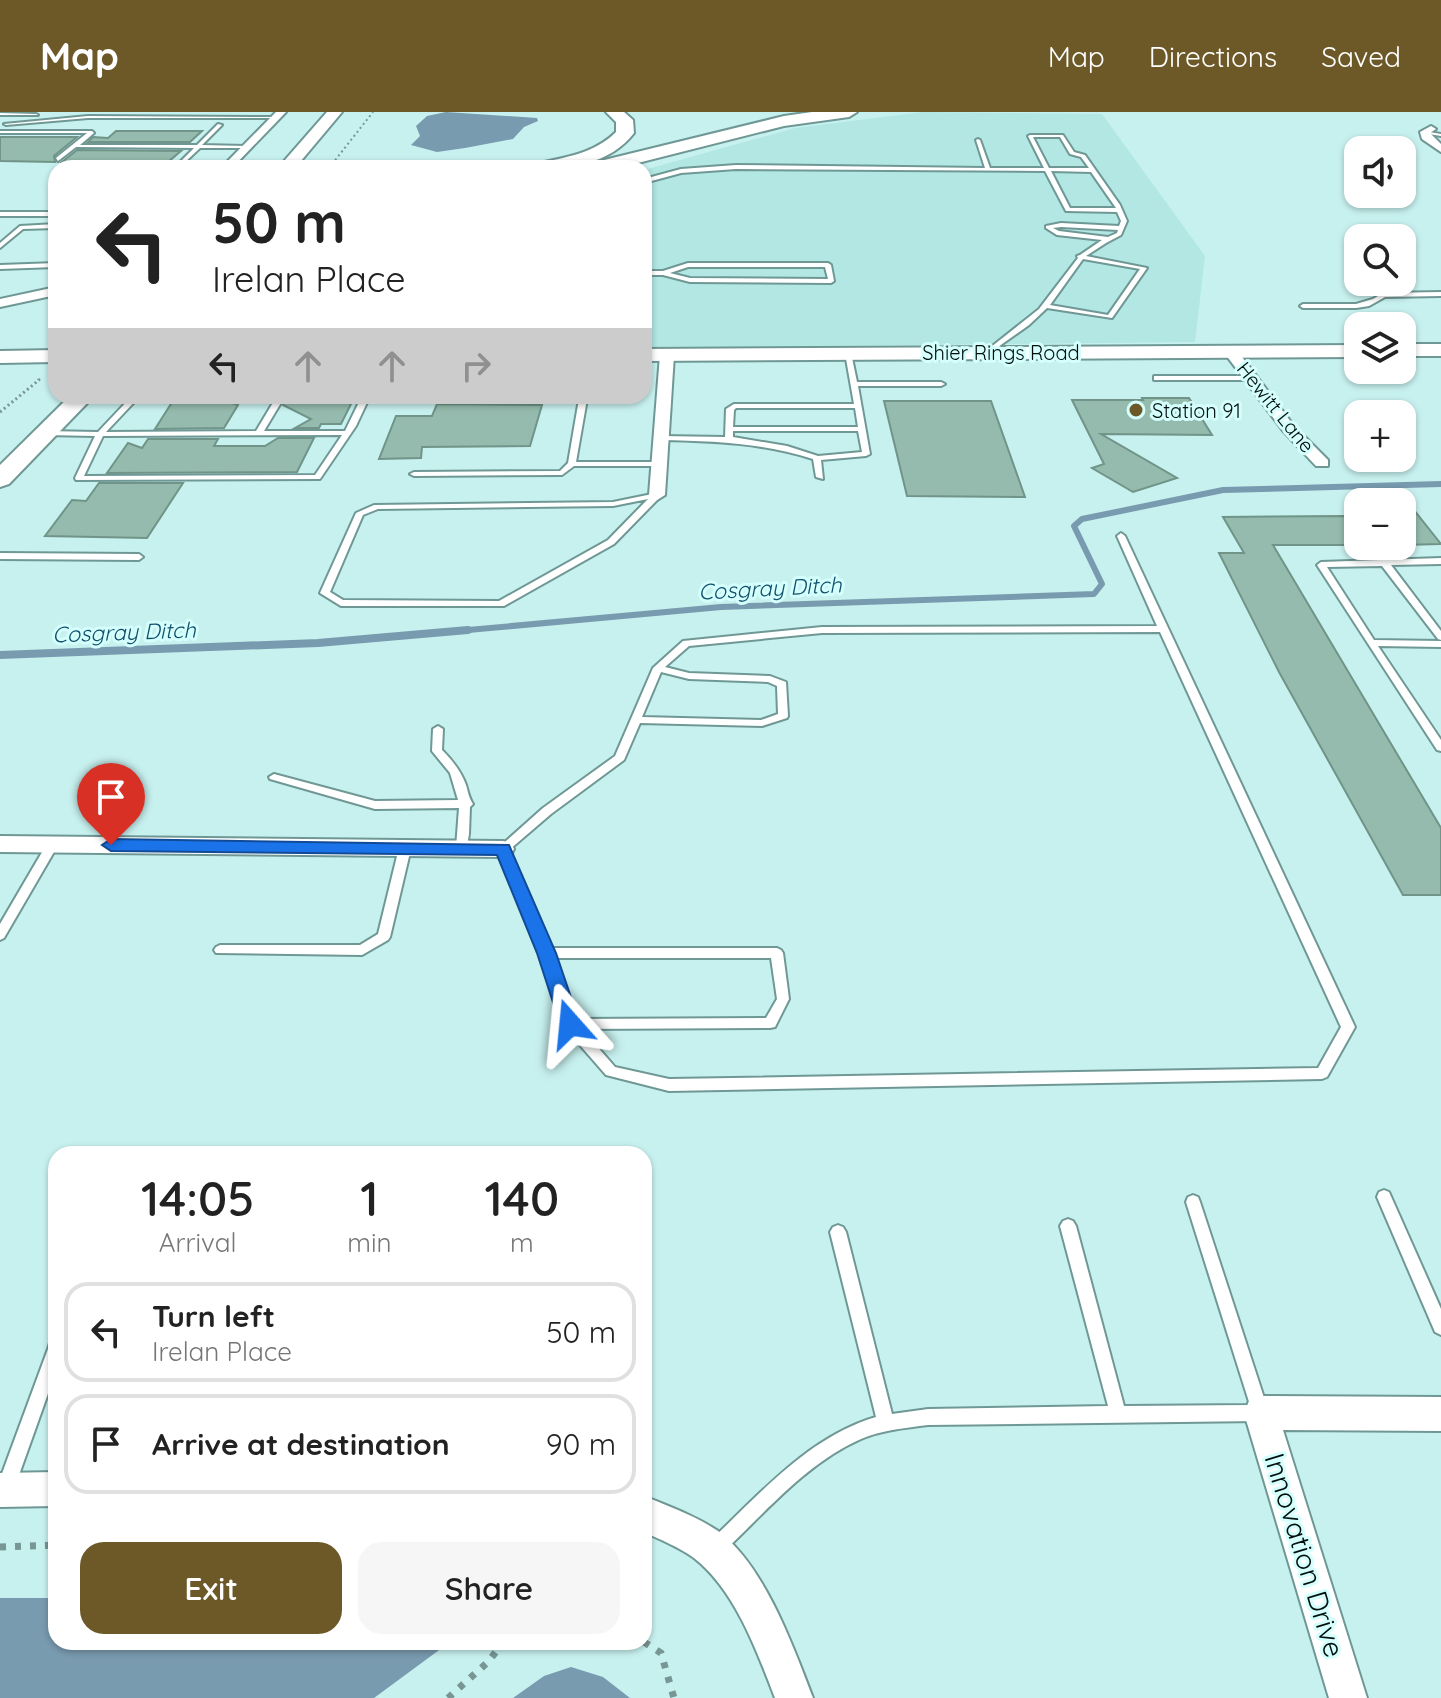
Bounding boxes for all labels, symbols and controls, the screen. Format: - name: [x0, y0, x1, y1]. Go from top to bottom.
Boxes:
- text: Map: [40, 32, 119, 80]
- text: Map: [1048, 39, 1105, 74]
- text: Directions: [1149, 39, 1277, 74]
- text: Saved: [1321, 39, 1401, 74]
- map controls: [1344, 136, 1416, 560]
- button: sound: [1344, 136, 1416, 208]
- text: 50 m: [212, 187, 346, 257]
- icon: left: [80, 192, 184, 296]
- button: search: [1344, 224, 1416, 296]
- text: Irelan Place: [212, 256, 406, 301]
- button: layers: [1344, 312, 1416, 384]
- street label: Shier Rings Road: [922, 340, 1080, 365]
- icon: left: [202, 344, 246, 388]
- icon: ahead: [286, 344, 330, 388]
- icon: ahead: [370, 344, 414, 388]
- icon: right: [454, 344, 498, 388]
- street label: Hewitt Lane: [1232, 357, 1320, 457]
- place label: Station 91: [1152, 398, 1241, 423]
- button: +: [1344, 400, 1416, 472]
- marker: Station 91: [1127, 401, 1145, 419]
- button: −: [1344, 488, 1416, 560]
- water label: Cosgray Ditch: [698, 570, 843, 606]
- water label: Cosgray Ditch: [52, 615, 197, 648]
- pin: [77, 763, 145, 845]
- icon: arrive: [89, 775, 133, 819]
- position arrow: [528, 982, 612, 1066]
- text: 14:05: [141, 1168, 254, 1228]
- text: 1: [360, 1168, 379, 1228]
- text: 140: [484, 1168, 559, 1228]
- text: Arrival: [159, 1226, 237, 1259]
- text: min: [347, 1226, 392, 1259]
- text: m: [510, 1226, 534, 1259]
- text: Turn left: [152, 1297, 275, 1335]
- icon: left: [84, 1310, 128, 1354]
- text: 50 m: [546, 1313, 616, 1351]
- text: Irelan Place: [152, 1335, 292, 1368]
- icon: arrive: [84, 1422, 128, 1466]
- text: Arrive at destination: [152, 1425, 450, 1463]
- text: 90 m: [546, 1425, 616, 1463]
- street label: Innovation Drive: [1257, 1449, 1353, 1661]
- button: Exit: [80, 1542, 342, 1634]
- button: Share: [358, 1542, 620, 1634]

